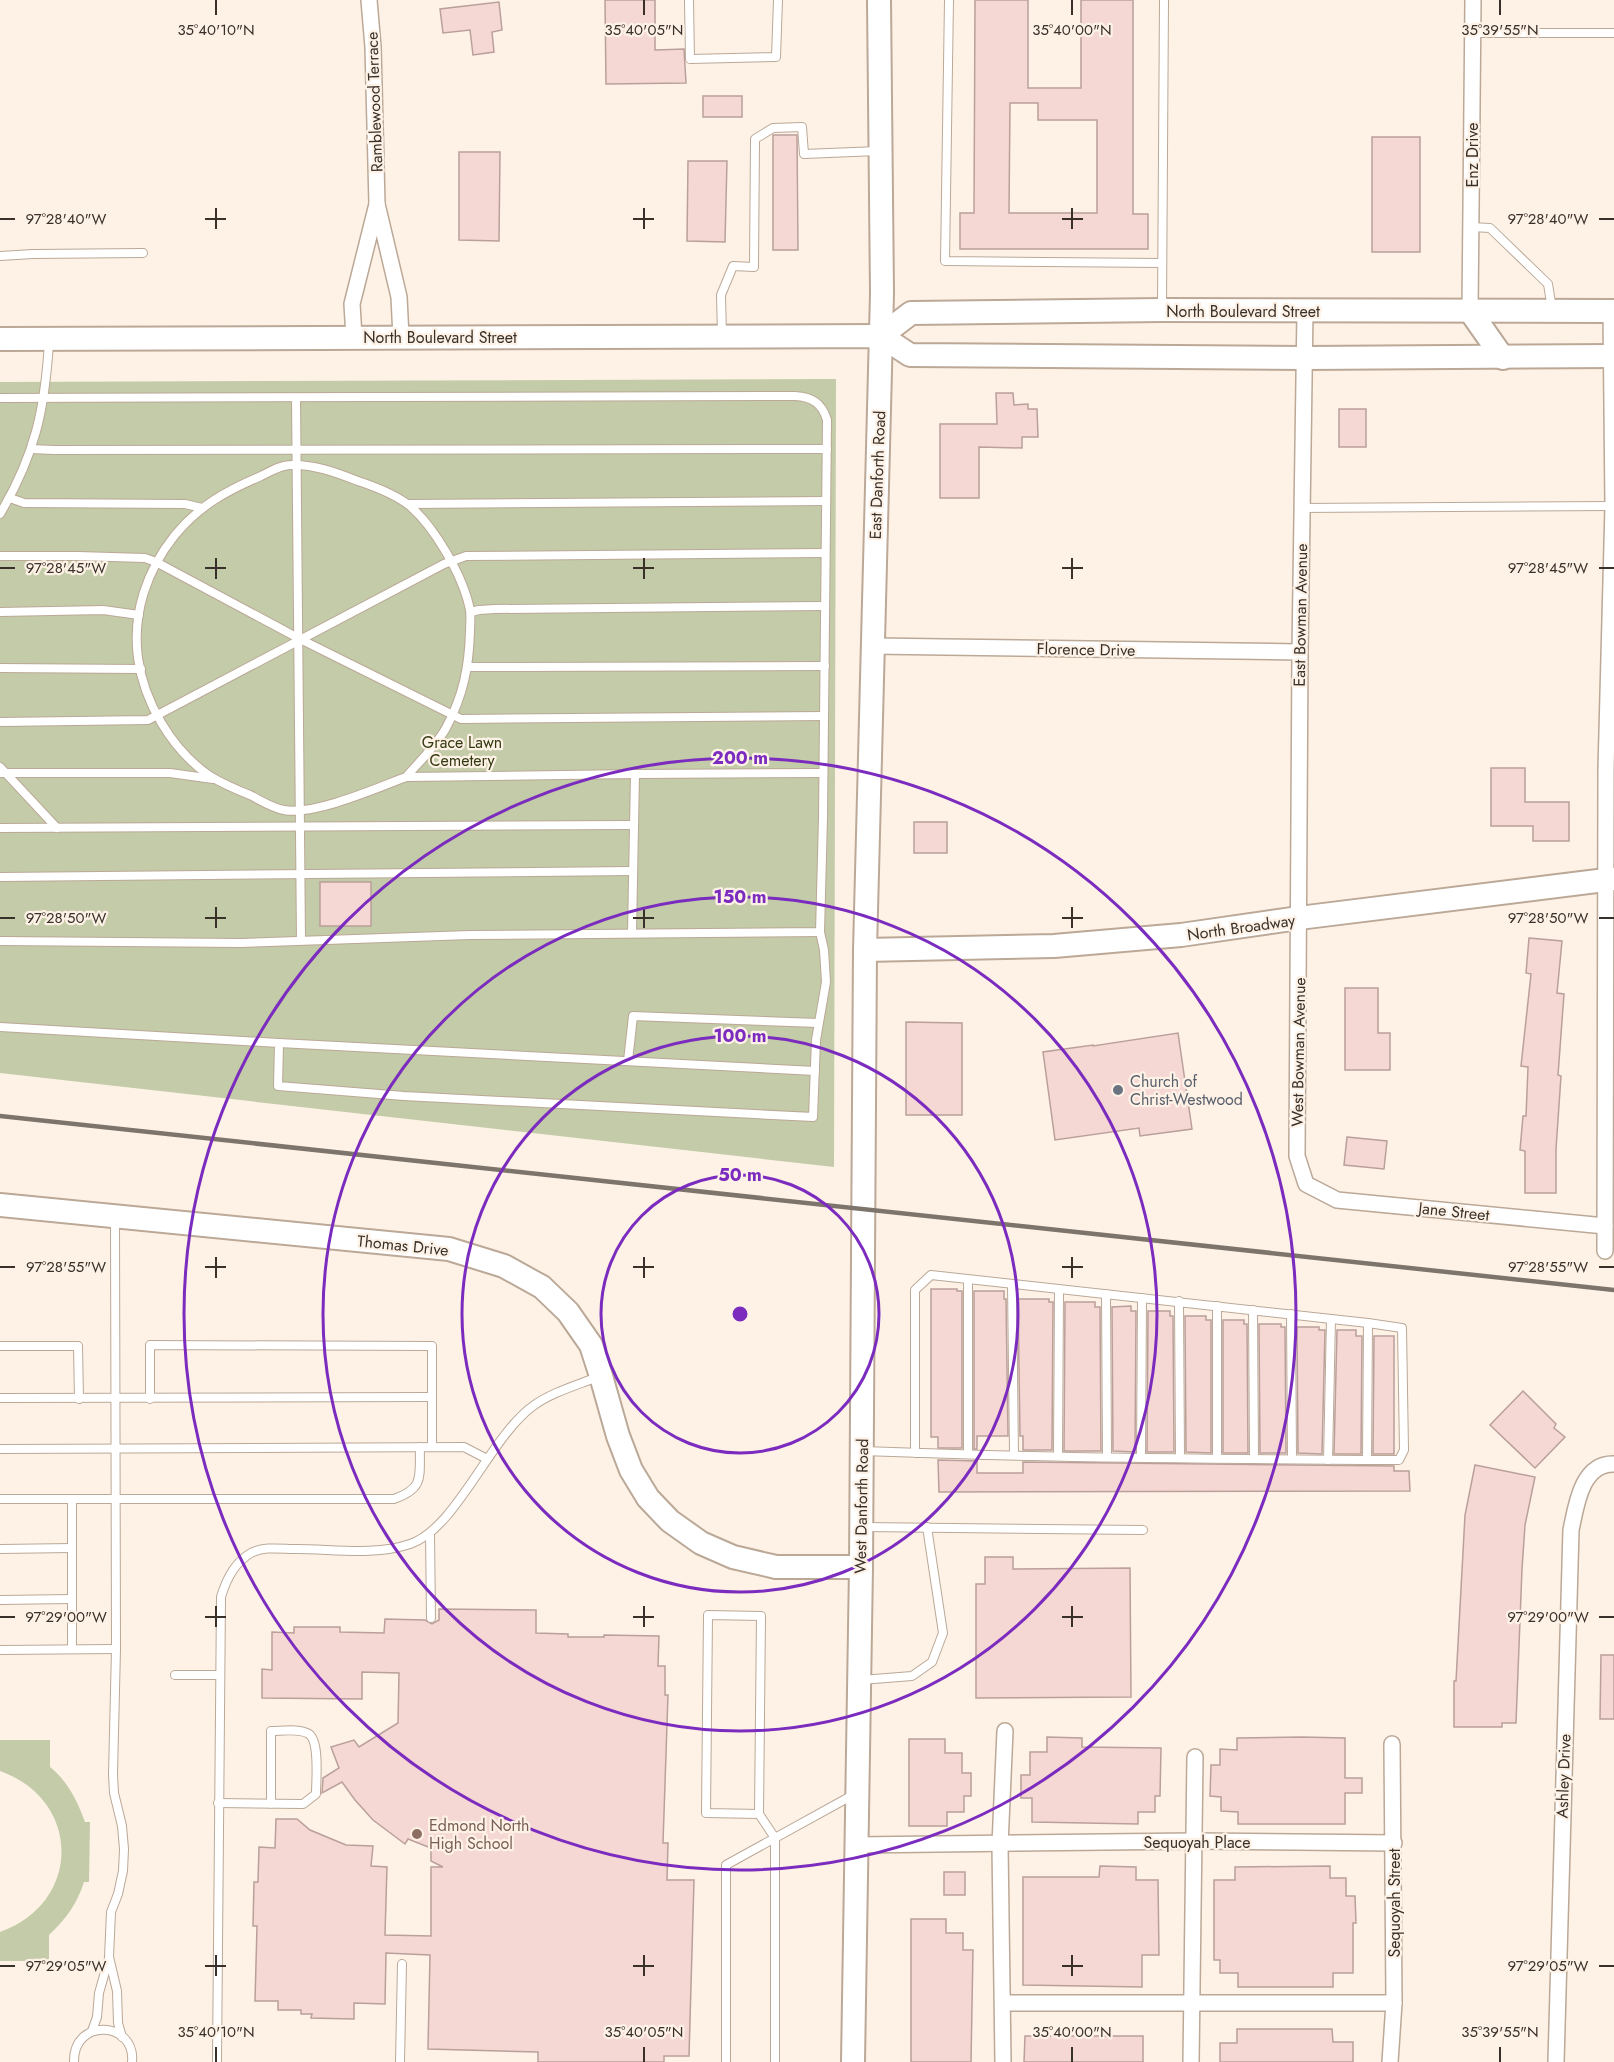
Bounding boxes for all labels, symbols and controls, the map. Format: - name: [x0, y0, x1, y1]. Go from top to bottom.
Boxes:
- text: 35°40'10"N: [177, 19, 255, 41]
- text: 35°40'05"N: [605, 19, 683, 41]
- text: 35°40'00"N: [1032, 19, 1112, 41]
- text: 35°39'55"N: [1461, 19, 1539, 41]
- street label: Ramblewood Terrace: [361, 31, 388, 173]
- street label: Enz Drive: [1461, 123, 1484, 187]
- text: 97°28'40"W: [26, 208, 107, 230]
- text: 97°28'40"W: [1508, 208, 1589, 230]
- street label: North Boulevard Street: [1166, 300, 1320, 323]
- street label: North Boulevard Street: [363, 326, 517, 349]
- street label: East Danforth Road: [864, 410, 891, 540]
- street label: East Bowman Avenue: [1288, 543, 1313, 687]
- text: 97°28'45"W: [26, 557, 106, 579]
- text: 97°28'45"W: [1508, 557, 1588, 579]
- street label: Florence Drive: [1037, 637, 1135, 662]
- park label: Grace Lawn Cemetery: [422, 731, 502, 772]
- text: 200 m: [712, 745, 768, 771]
- text: 150 m: [714, 884, 766, 910]
- text: 97°28'50"W: [26, 907, 106, 929]
- text: 97°28'50"W: [1508, 907, 1588, 929]
- street label: North Broadway: [1186, 908, 1298, 946]
- street label: West Bowman Avenue: [1286, 977, 1311, 1127]
- text: 100 m: [713, 1023, 767, 1049]
- place label: Church of Christ-Westwood: [1130, 1070, 1243, 1111]
- marker: Church of Christ-Westwood: [1111, 1083, 1125, 1097]
- text: 50 m: [718, 1162, 762, 1188]
- street label: Jane Street: [1415, 1196, 1491, 1227]
- street label: Thomas Drive: [356, 1229, 450, 1262]
- text: 97°28'55"W: [26, 1256, 106, 1278]
- text: 97°28'55"W: [1508, 1256, 1588, 1278]
- centre of rings: [730, 1304, 750, 1324]
- street label: West Danforth Road: [849, 1438, 874, 1574]
- text: 97°29'00"W: [25, 1606, 107, 1628]
- text: 97°29'00"W: [1507, 1606, 1589, 1628]
- street label: Ashley Drive: [1551, 1733, 1576, 1819]
- place label: Edmond North High School: [429, 1814, 529, 1855]
- marker: Edmond North High School: [410, 1827, 424, 1841]
- street label: Sequoyah Place: [1144, 1831, 1251, 1854]
- street label: Sequoyah Street: [1383, 1848, 1406, 1958]
- text: 97°29'05"W: [26, 1955, 107, 1977]
- text: 97°29'05"W: [1508, 1955, 1589, 1977]
- text: 35°40'10"N: [177, 2021, 255, 2043]
- text: 35°40'05"N: [605, 2021, 683, 2043]
- text: 35°40'00"N: [1032, 2021, 1112, 2043]
- text: 35°39'55"N: [1461, 2021, 1539, 2043]

